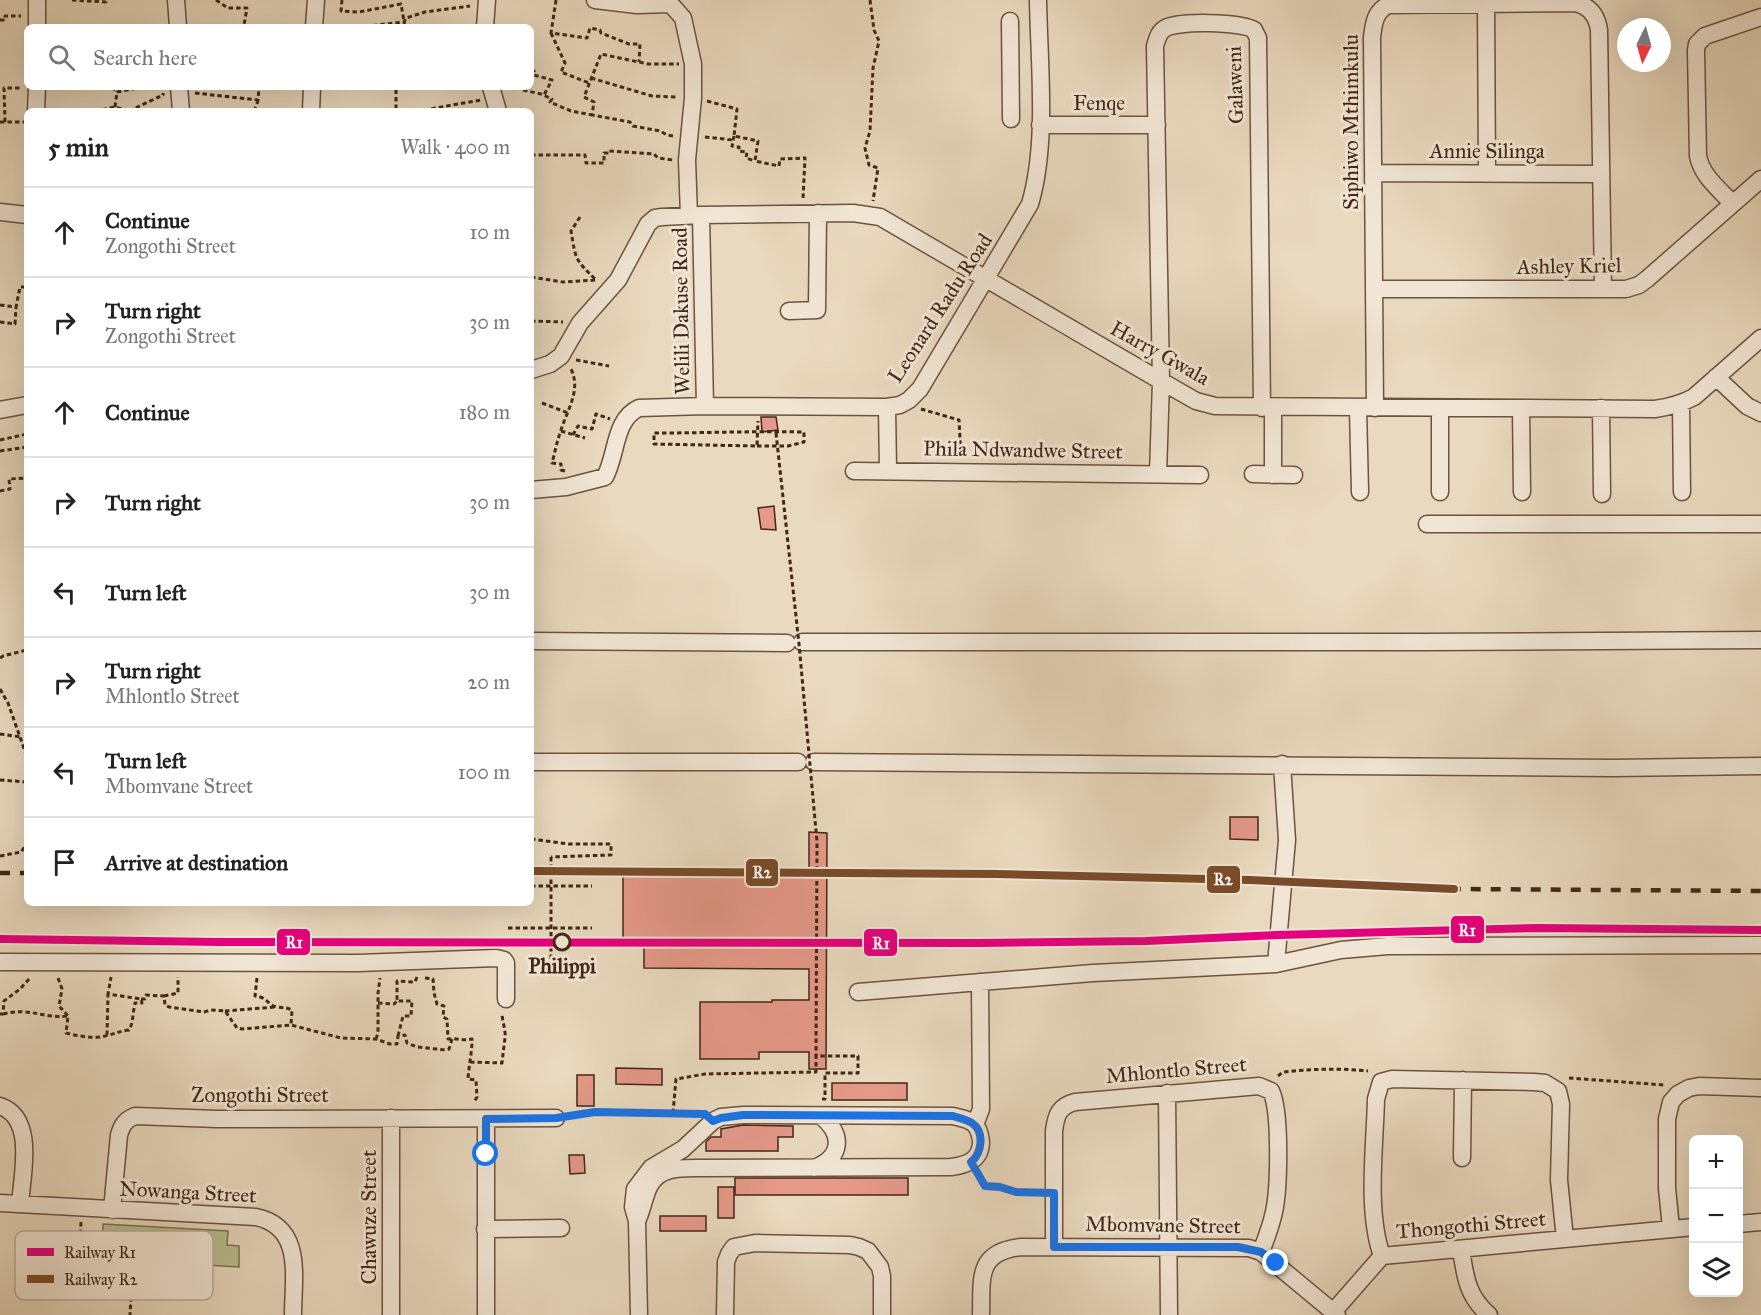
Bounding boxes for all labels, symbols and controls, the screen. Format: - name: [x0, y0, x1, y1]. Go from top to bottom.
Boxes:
- north arrow: [1617, 18, 1671, 72]
- search box: [24, 24, 534, 90]
- street label: Siphiwo Mthimkulu: [1338, 34, 1364, 210]
- icon: search: [45, 41, 78, 74]
- text: Search here: [93, 44, 197, 71]
- street label: Galaweni: [1221, 45, 1249, 124]
- street label: Fenqe: [1073, 90, 1125, 116]
- text: 5 min: [48, 131, 109, 163]
- text: Walk · 400 m: [400, 135, 510, 159]
- street label: Annie Silinga: [1428, 138, 1545, 164]
- text: Continue: [105, 207, 190, 234]
- icon: ahead: [48, 216, 81, 249]
- text: 10 m: [469, 220, 510, 244]
- street label: Welili Dakuse Road: [667, 227, 695, 395]
- street label: Leonard Radu Road: [882, 228, 998, 388]
- text: Zongothi Street: [105, 234, 236, 258]
- street label: Ashley Kriel: [1515, 252, 1622, 280]
- text: Turn right: [105, 297, 201, 324]
- icon: right: [48, 306, 81, 339]
- text: 30 m: [469, 310, 510, 334]
- street label: Harry Gwala: [1106, 315, 1214, 391]
- text: Zongothi Street: [105, 324, 236, 348]
- icon: ahead: [48, 396, 81, 429]
- text: Continue: [105, 399, 190, 426]
- text: 180 m: [459, 400, 510, 424]
- street label: Phila Ndwandwe Street: [923, 435, 1124, 465]
- icon: right: [48, 486, 81, 519]
- text: Turn right: [105, 489, 201, 516]
- text: 30 m: [469, 490, 510, 514]
- icon: left: [48, 576, 81, 609]
- text: Turn left: [105, 579, 187, 606]
- text: 30 m: [469, 580, 510, 604]
- text: Turn right: [105, 657, 201, 684]
- icon: right: [48, 666, 81, 699]
- text: 20 m: [467, 670, 510, 694]
- text: Mhlontlo Street: [105, 684, 240, 708]
- text: Turn left: [105, 747, 187, 774]
- icon: left: [48, 756, 81, 789]
- text: 100 m: [458, 760, 510, 784]
- text: Mbomvane Street: [105, 774, 253, 798]
- icon: arrive: [48, 846, 81, 879]
- text: Arrive at destination: [105, 849, 288, 876]
- line badge: R2: [745, 858, 779, 887]
- text: R2: [752, 863, 773, 882]
- line badge: R2: [1206, 865, 1241, 894]
- text: R2: [1213, 870, 1234, 889]
- line badge: R1: [1450, 915, 1485, 944]
- text: R1: [1458, 921, 1476, 940]
- line badge: R1: [276, 928, 311, 956]
- line badge: R1: [863, 928, 898, 957]
- text: R1: [285, 933, 303, 952]
- marker: Philippi: [553, 933, 571, 951]
- text: R1: [872, 934, 890, 953]
- place label: Philippi: [528, 953, 596, 979]
- street label: Mhlontlo Street: [1104, 1051, 1248, 1089]
- street label: Zongothi Street: [191, 1082, 329, 1108]
- map controls: [1689, 1135, 1743, 1297]
- button: +: [1689, 1135, 1743, 1189]
- route start: [472, 1140, 498, 1166]
- street label: Chawuze Street: [356, 1149, 382, 1284]
- street label: Nowanga Street: [119, 1175, 258, 1209]
- button: −: [1689, 1189, 1743, 1243]
- street label: Thongothi Street: [1395, 1205, 1548, 1244]
- street label: Mbomvane Street: [1085, 1211, 1242, 1239]
- legend: [15, 1231, 213, 1300]
- text: Railway R1: [64, 1243, 136, 1262]
- button: layers: [1689, 1243, 1743, 1297]
- route end: [1262, 1249, 1288, 1275]
- text: Railway R2: [64, 1270, 138, 1289]

